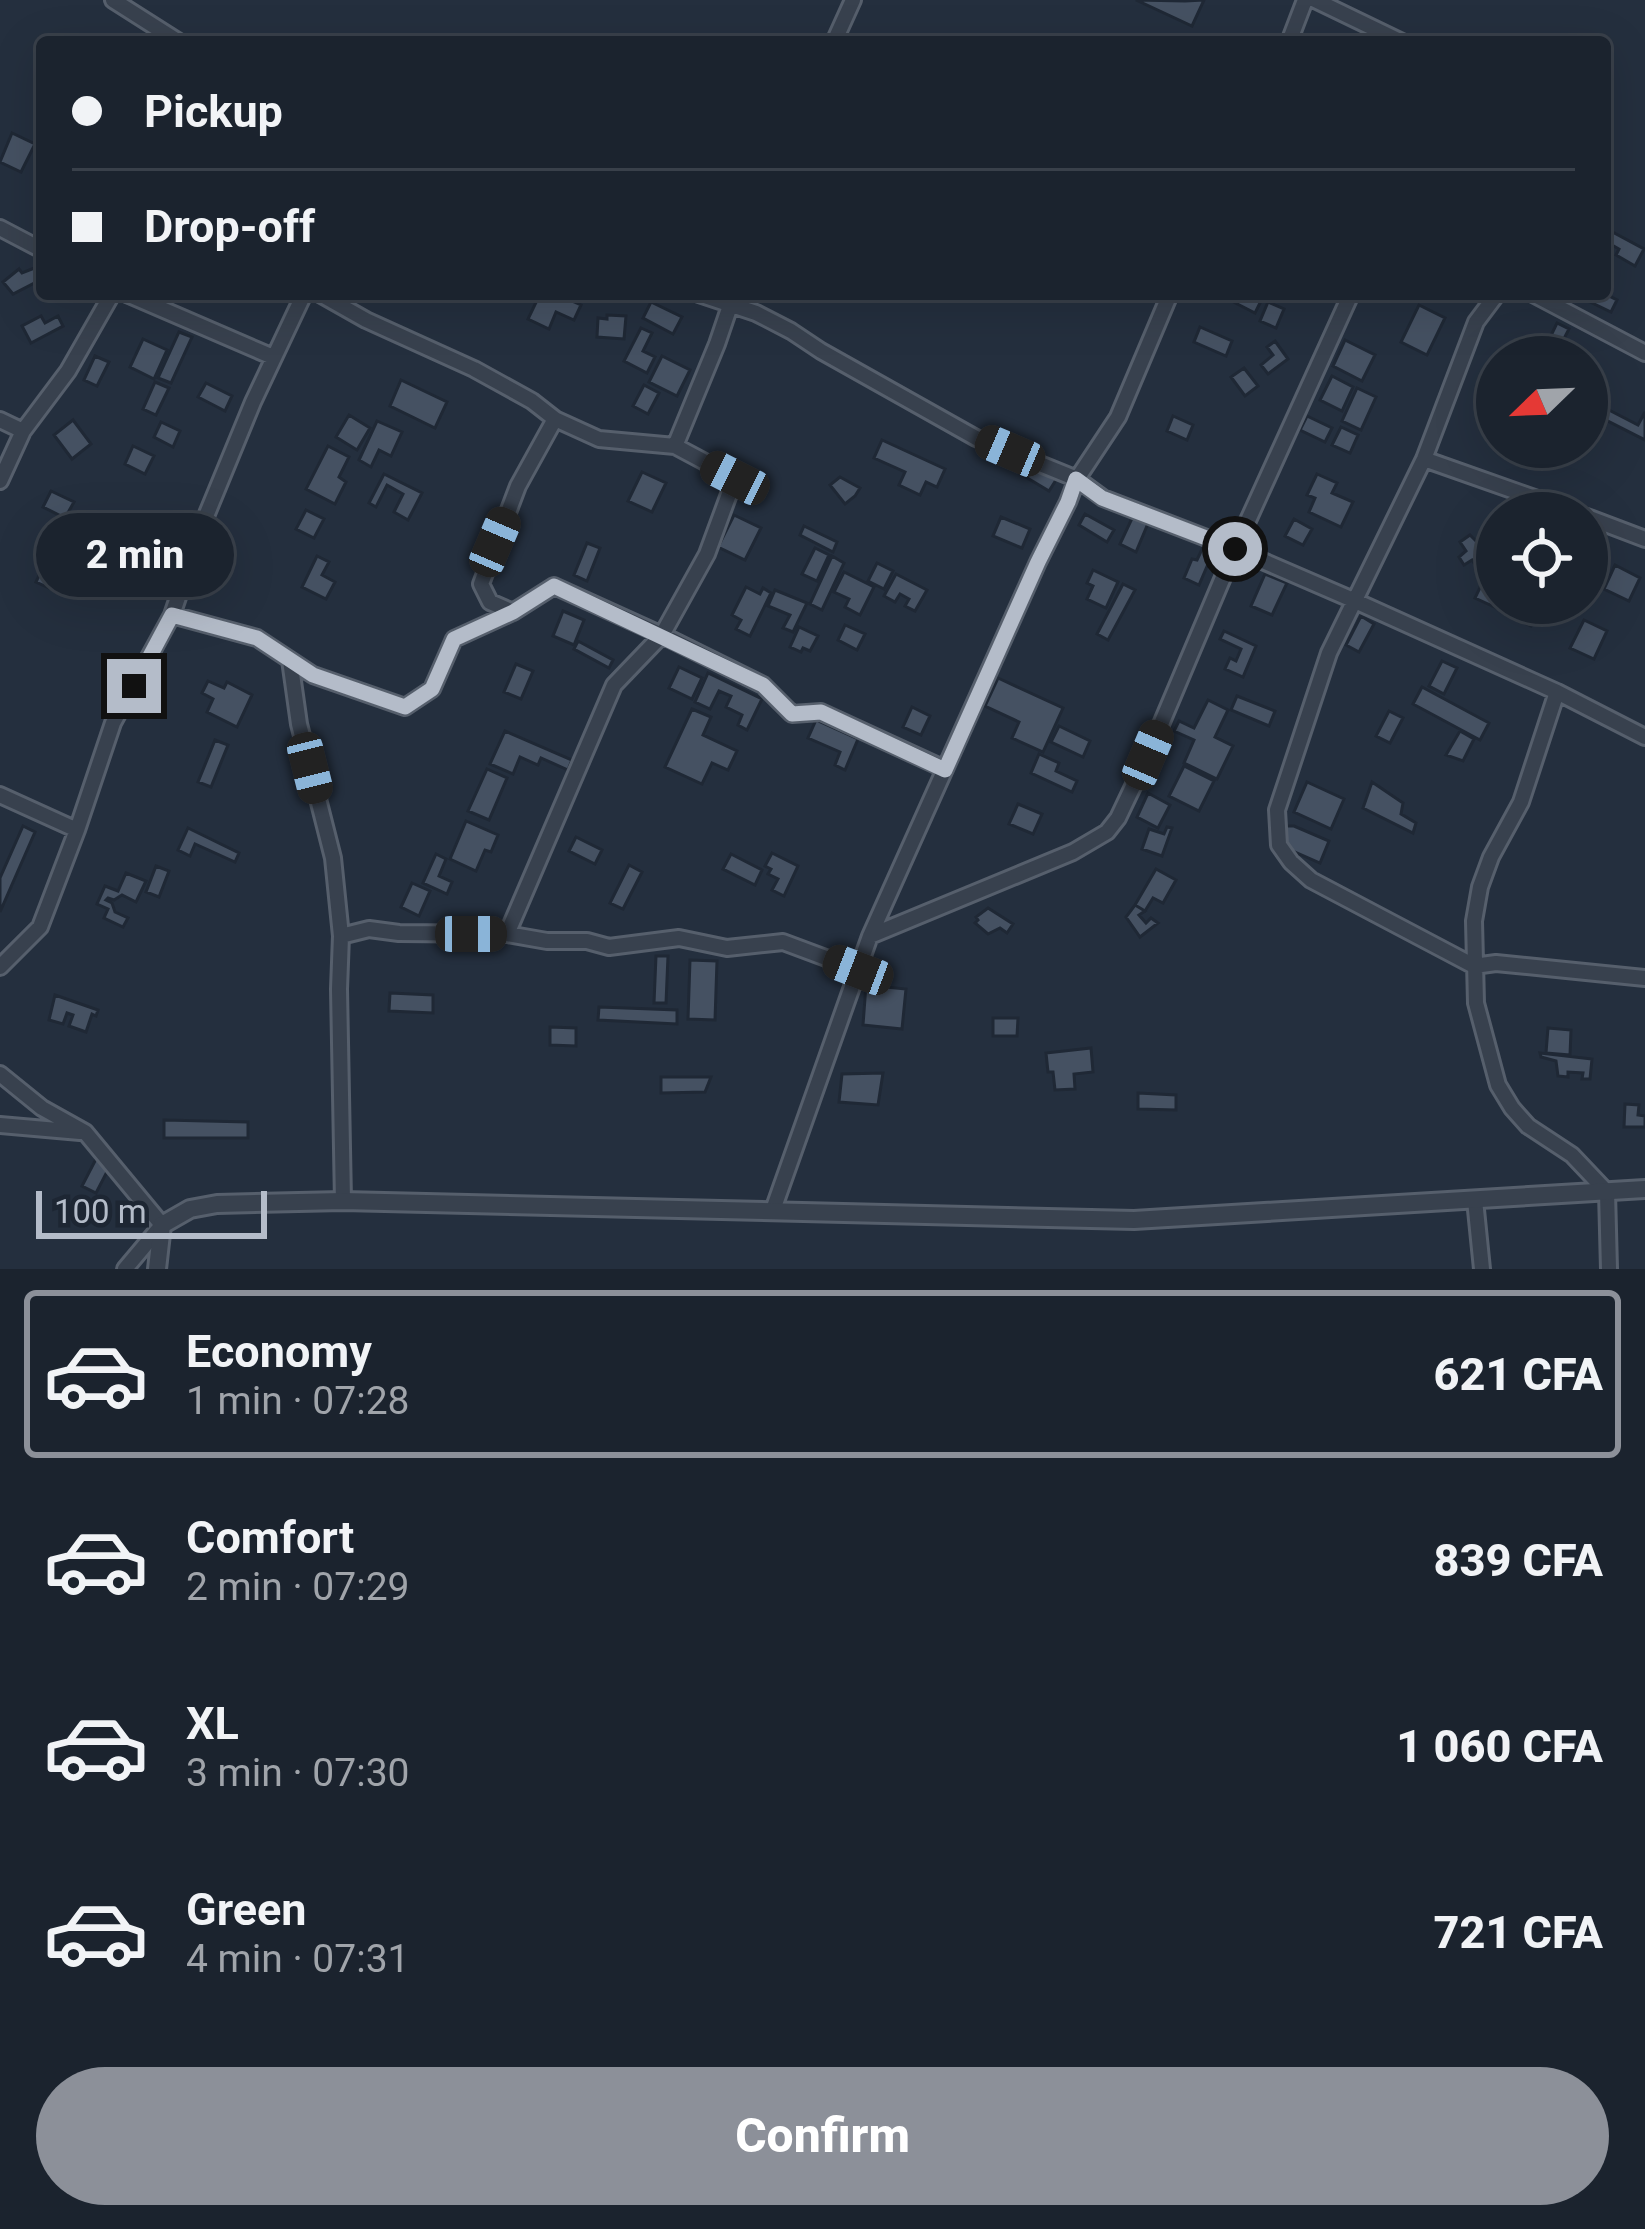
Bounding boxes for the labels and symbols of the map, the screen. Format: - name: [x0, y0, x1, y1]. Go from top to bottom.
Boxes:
- north arrow: [1476, 336, 1608, 468]
- car: [970, 420, 1050, 482]
- car: [695, 446, 775, 510]
- car: [464, 502, 526, 582]
- callout: 2 min: [35, 512, 233, 596]
- route start: [1208, 522, 1262, 576]
- route end: [107, 659, 161, 713]
- car: [1117, 715, 1179, 795]
- car: [284, 729, 336, 807]
- car: [435, 916, 507, 952]
- car: [818, 940, 898, 1000]
- scale bar: [36, 1185, 267, 1238]

